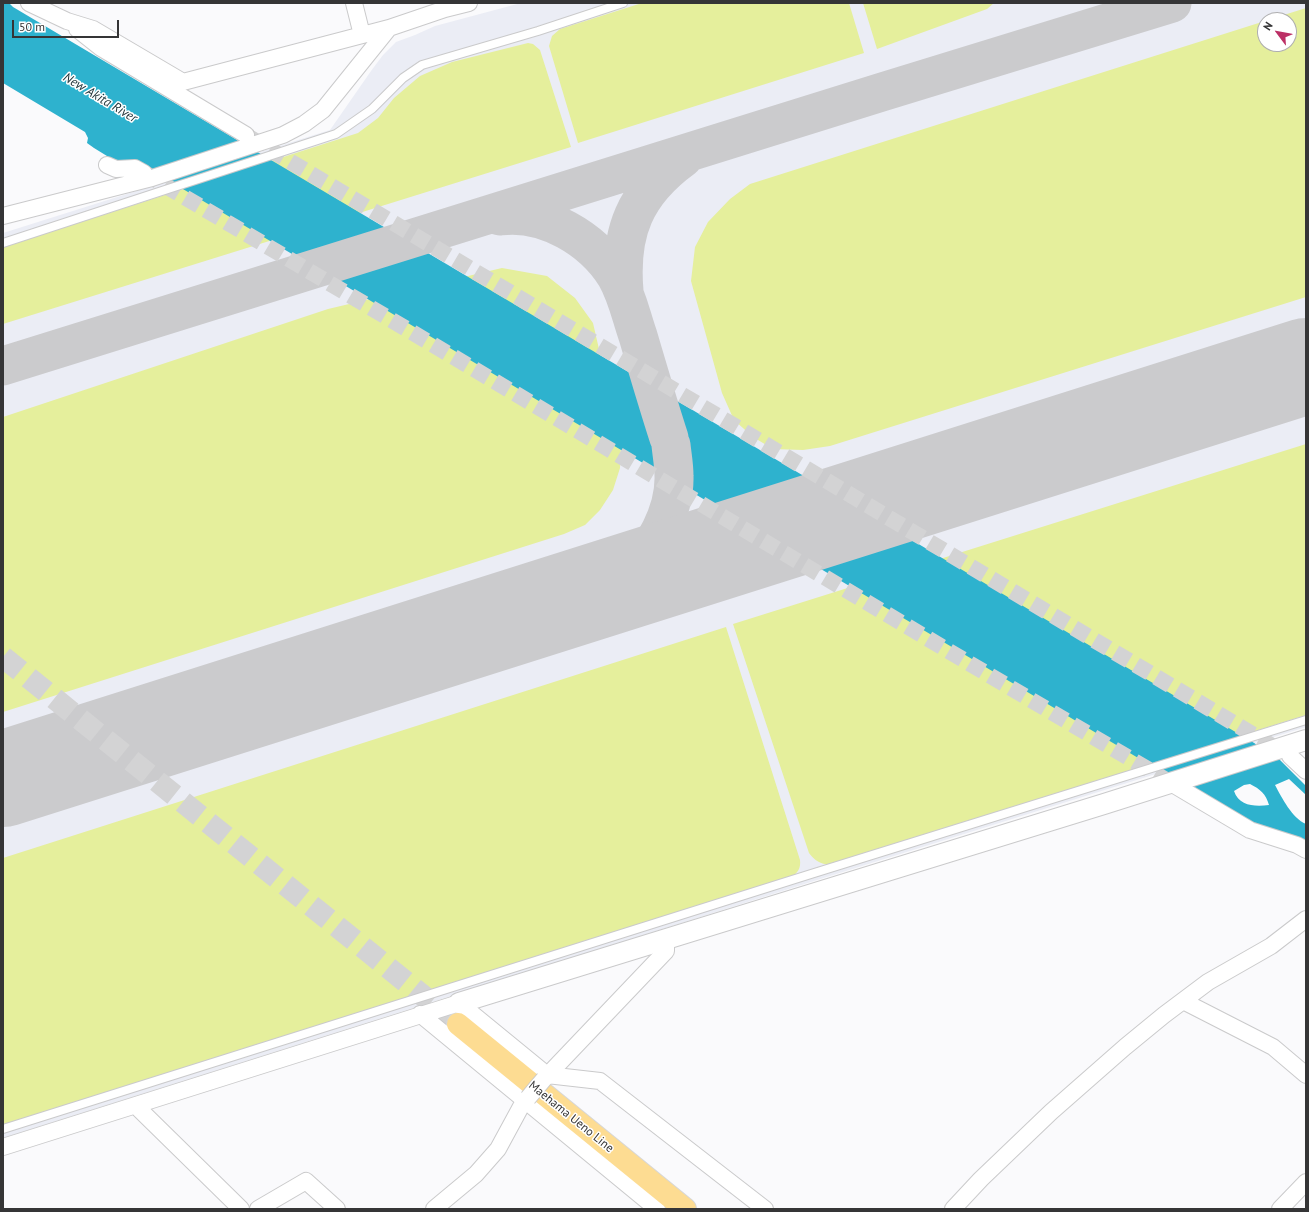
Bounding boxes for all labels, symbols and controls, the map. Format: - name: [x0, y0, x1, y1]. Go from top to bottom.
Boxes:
- scale bar: [14, 12, 121, 38]
- north arrow: [1257, 12, 1297, 52]
- text: 50 m: [19, 19, 45, 34]
- text: N: [1260, 19, 1276, 33]
- water label: New Akita River: [60, 70, 140, 126]
- street label: Maehama Ueno Line: [526, 1078, 616, 1156]

